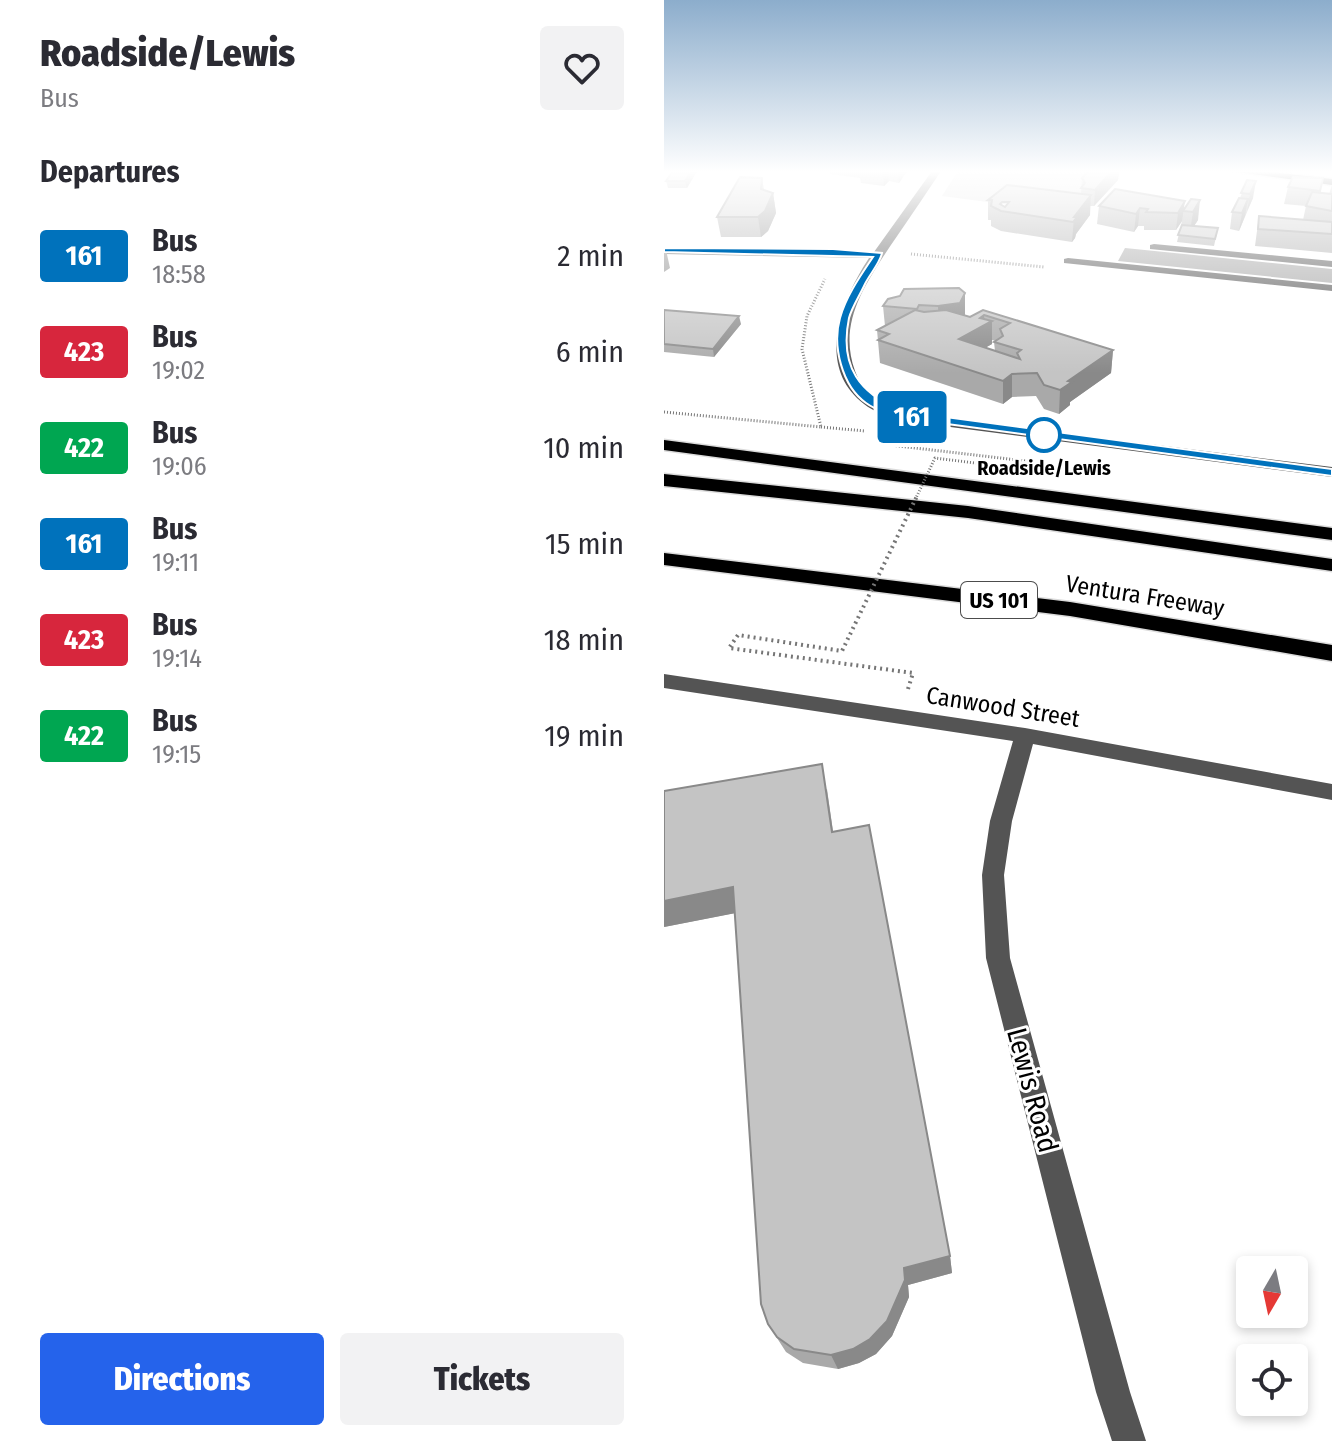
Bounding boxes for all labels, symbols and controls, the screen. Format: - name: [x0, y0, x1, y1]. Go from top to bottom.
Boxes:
- button: heart: [540, 26, 624, 110]
- text: Roadside/Lewis: [40, 30, 295, 76]
- text: Bus: [40, 83, 79, 114]
- text: Departures: [40, 154, 180, 190]
- text: Bus: [152, 223, 197, 259]
- text: 2 min: [557, 238, 624, 274]
- text: 161: [66, 239, 102, 272]
- text: 18:58: [152, 259, 206, 290]
- text: Bus: [152, 319, 197, 355]
- text: 6 min: [556, 334, 624, 370]
- text: 423: [64, 335, 104, 368]
- text: 19:02: [152, 355, 205, 386]
- line badge: 161: [866, 391, 958, 443]
- text: 161: [894, 400, 930, 433]
- text: Bus: [152, 415, 197, 451]
- marker: Roadside/Lewis: [1027, 418, 1061, 452]
- text: 10 min: [543, 430, 624, 466]
- text: 422: [64, 431, 104, 464]
- text: 19:06: [152, 451, 207, 482]
- place label: Roadside/Lewis: [977, 456, 1111, 480]
- text: Bus: [152, 511, 197, 547]
- text: 15 min: [545, 526, 624, 562]
- text: 161: [66, 527, 102, 560]
- text: 19:11: [152, 547, 199, 578]
- street label: Ventura Freeway: [1064, 570, 1227, 622]
- road number: US 101: [961, 582, 1037, 618]
- text: Bus: [152, 607, 197, 643]
- text: 18 min: [544, 622, 624, 658]
- text: 423: [64, 623, 104, 656]
- text: 19:14: [152, 643, 202, 674]
- street label: Canwood Street: [924, 681, 1082, 733]
- text: Bus: [152, 703, 197, 739]
- text: 19 min: [544, 718, 624, 754]
- text: 422: [64, 719, 104, 752]
- text: 19:15: [152, 739, 201, 770]
- street label: Lewis Road: [1000, 1024, 1065, 1156]
- north arrow: [1236, 1256, 1308, 1328]
- map controls: [1236, 1256, 1308, 1416]
- button: Directions: [40, 1333, 324, 1425]
- button: Tickets: [340, 1333, 624, 1425]
- button: locate: [1236, 1344, 1308, 1416]

